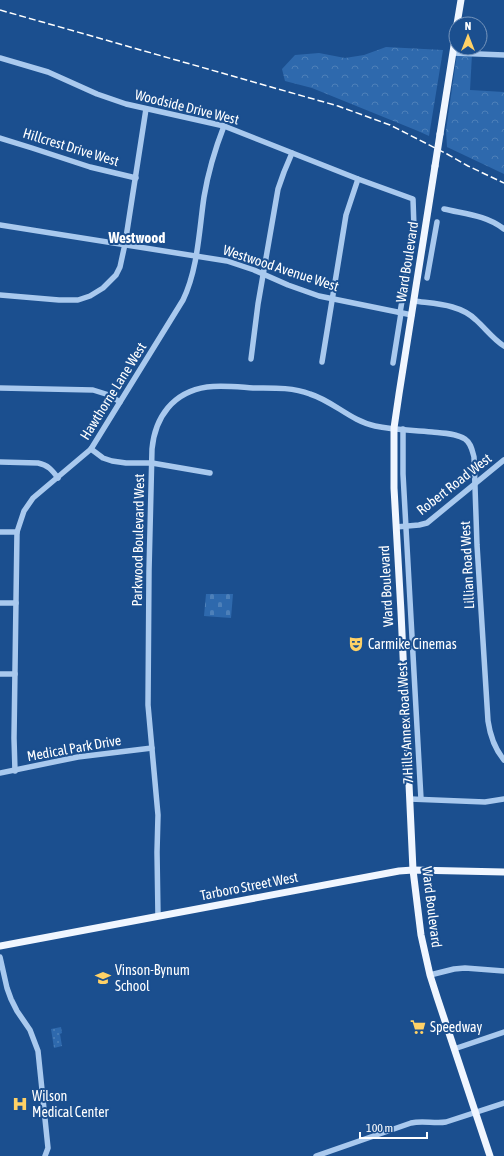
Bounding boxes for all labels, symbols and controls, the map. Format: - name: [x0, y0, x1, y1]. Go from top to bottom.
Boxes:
- north arrow: [448, 16, 488, 56]
- text: N: [465, 20, 471, 32]
- street label: Woodside Drive West: [133, 86, 241, 128]
- street label: Hillcrest Drive West: [21, 125, 121, 169]
- street label: Ward Boulevard: [393, 220, 421, 304]
- district label: Westwood: [108, 229, 165, 246]
- street label: Westwood Avenue West: [221, 242, 341, 294]
- street label: Hawthorne Lane West: [77, 339, 149, 443]
- street label: Robert Road West: [414, 450, 494, 518]
- street label: Parkwood Boulevard West: [129, 473, 147, 607]
- street label: Lillian Road West: [457, 521, 477, 609]
- street label: Ward Boulevard: [376, 545, 396, 627]
- theatre icon: Carmike Cinemas: [347, 635, 365, 653]
- place label: Carmike Cinemas: [368, 636, 457, 652]
- street label: 7 Hills Annex Road West: [394, 662, 416, 784]
- street label: Medical Park Drive: [26, 732, 122, 764]
- street label: Ward Boulevard: [419, 866, 445, 948]
- street label: Tarboro Street West: [199, 869, 299, 903]
- place label: Vinson-Bynum School: [115, 962, 190, 994]
- school or university icon: Vinson-Bynum School: [94, 969, 112, 987]
- supermarket icon: Speedway: [409, 1018, 427, 1036]
- place label: Speedway: [430, 1019, 482, 1035]
- place label: Wilson Medical Center: [32, 1088, 110, 1120]
- hospital icon: Wilson Medical Center: [11, 1095, 29, 1113]
- scale bar: [360, 1114, 427, 1140]
- text: 100 m: [366, 1121, 393, 1135]

